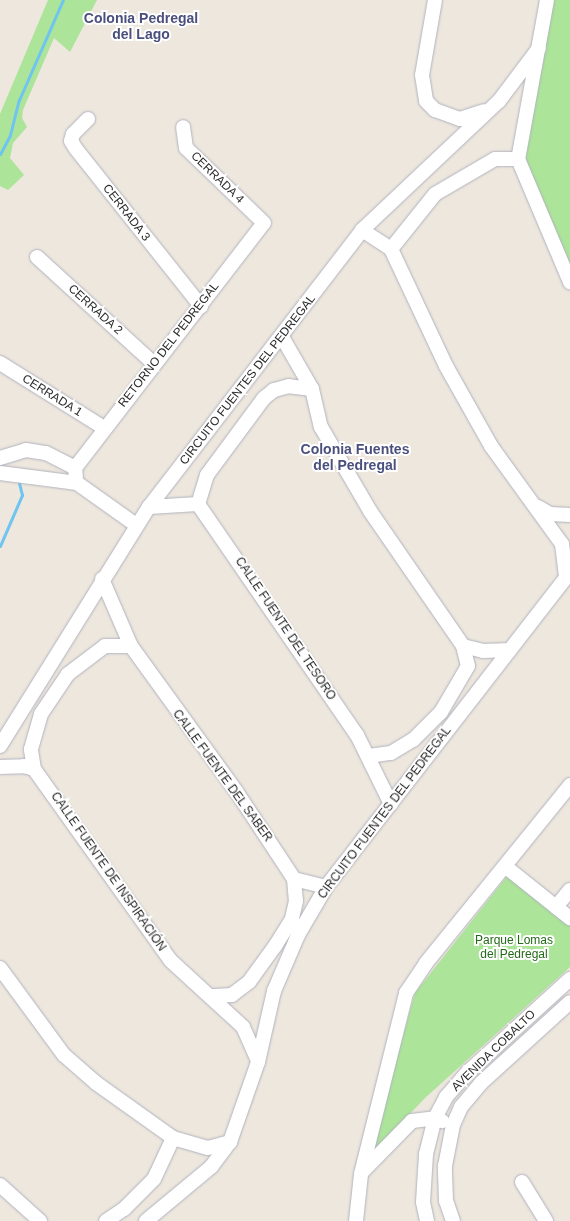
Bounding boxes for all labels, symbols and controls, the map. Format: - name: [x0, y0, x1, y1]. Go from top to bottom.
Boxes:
- district label: Colonia Pedregal del Lago: [84, 10, 198, 42]
- street label: CERRADA 4: [187, 149, 247, 207]
- street label: CERRADA 3: [99, 182, 153, 244]
- street label: RETORNO DEL PEDREGAL: [116, 279, 222, 411]
- street label: CERRADA 2: [65, 282, 125, 338]
- street label: CIRCUITO FUENTES DEL PEDREGAL: [177, 292, 319, 468]
- street label: CERRADA 1: [19, 372, 85, 420]
- district label: Colonia Fuentes del Pedregal: [301, 441, 409, 474]
- street label: CALLE FUENTE DEL TESORO: [231, 554, 339, 704]
- street label: CALLE FUENTE DEL SABER: [169, 707, 275, 845]
- street label: CIRCUITO FUENTES DEL PEDREGAL: [315, 724, 455, 902]
- street label: CALLE FUENTE DE INSPIRACIÓN: [47, 790, 169, 954]
- park label: Parque Lomas del Pedregal: [475, 934, 553, 962]
- street label: AVENIDA COBALTO: [449, 1007, 539, 1095]

